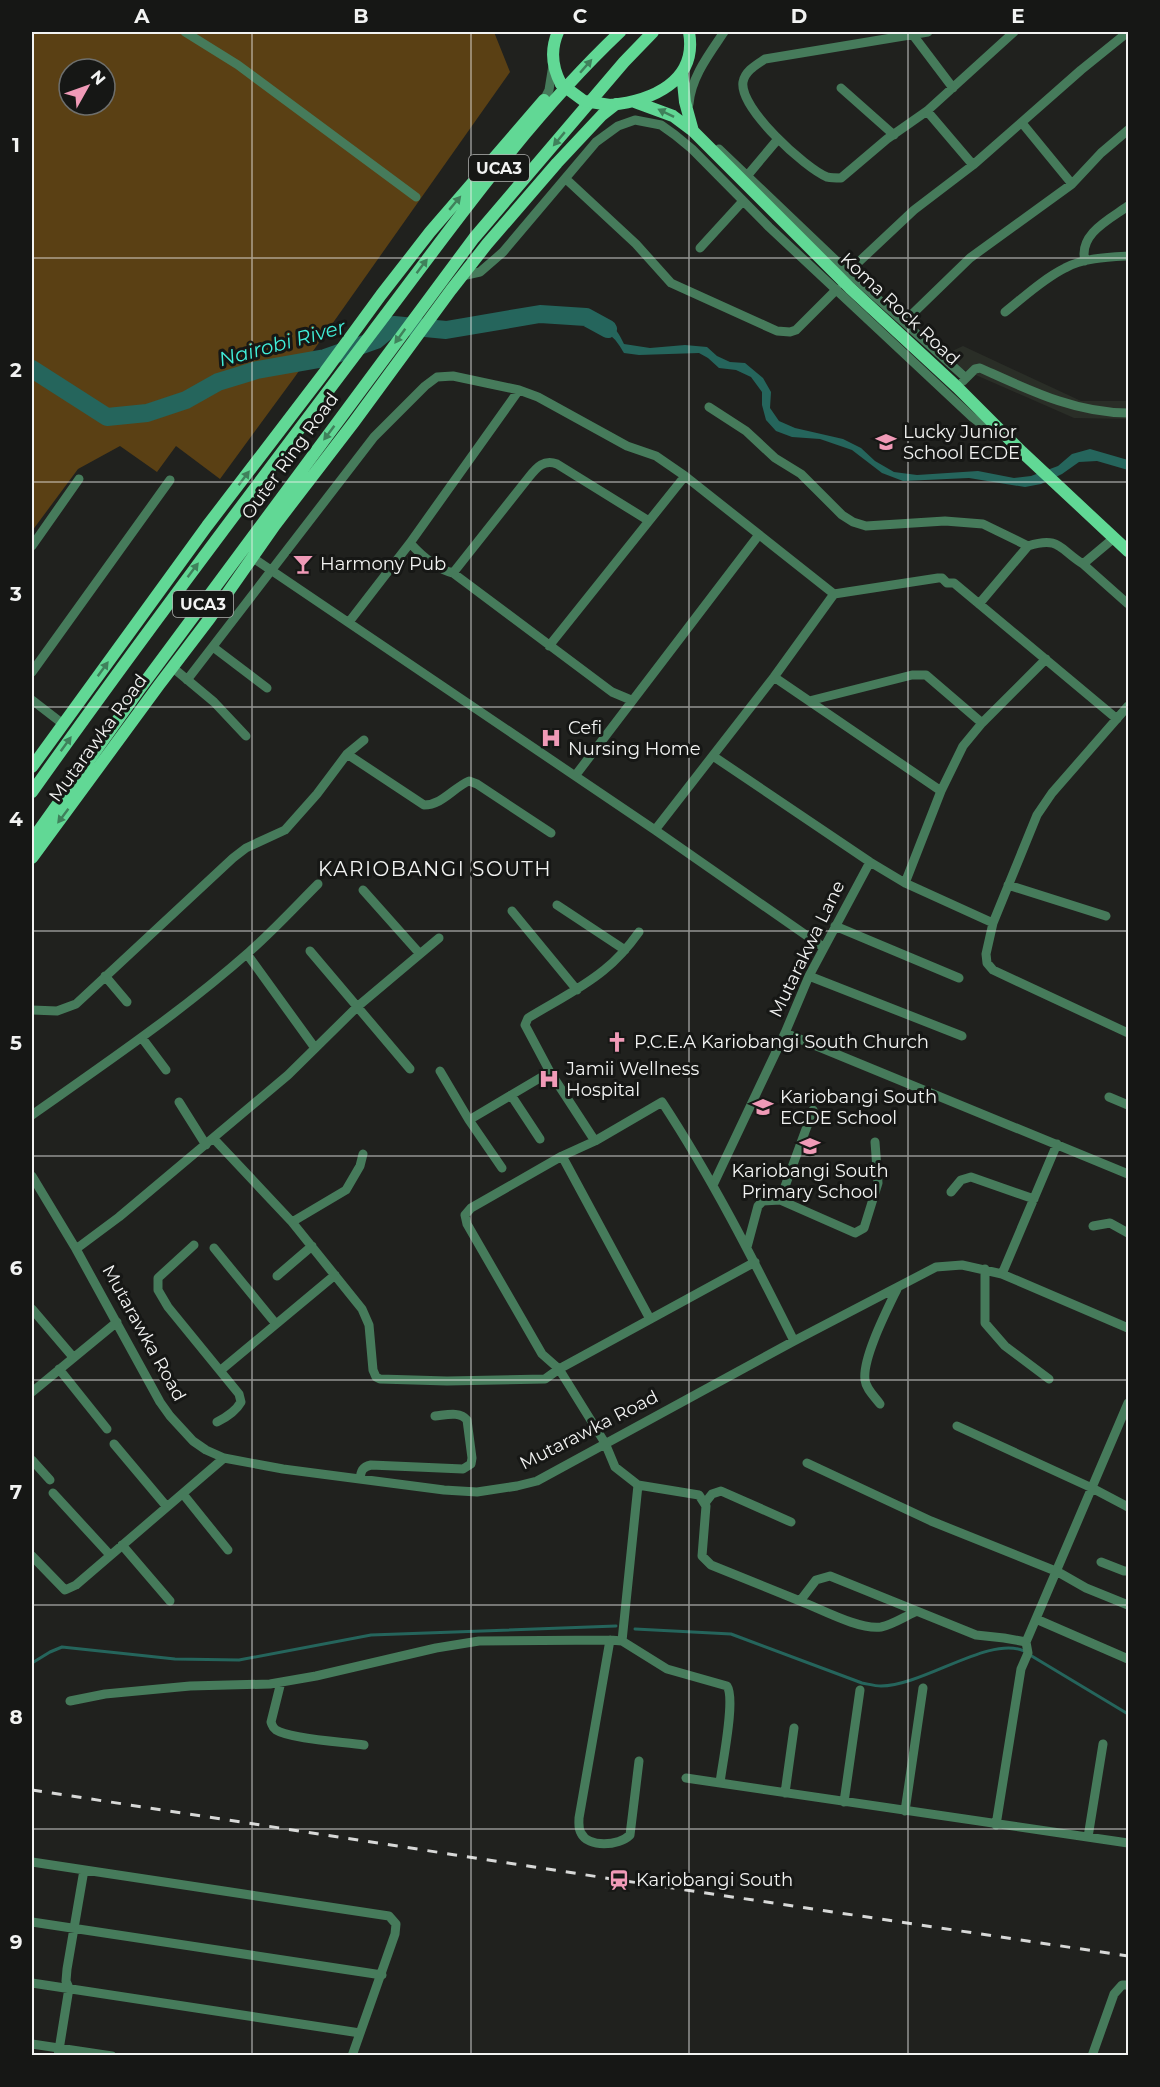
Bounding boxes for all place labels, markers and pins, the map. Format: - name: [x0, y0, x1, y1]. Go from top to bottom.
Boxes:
- place label: Lucky Junior School ECDE: [903, 421, 1020, 464]
- school or university icon: Lucky Junior School ECDE: [874, 430, 898, 454]
- bar icon: Harmony Pub: [291, 552, 315, 576]
- place label: Harmony Pub: [320, 553, 446, 575]
- place label: Cefi Nursing Home: [568, 717, 701, 760]
- hospital icon: Cefi Nursing Home: [539, 726, 563, 750]
- church icon: P.C.E.A Kariobangi South Church: [605, 1030, 629, 1054]
- place label: P.C.E.A Kariobangi South Church: [634, 1031, 929, 1053]
- place label: Jamii Wellness Hospital: [565, 1058, 700, 1101]
- hospital icon: Jamii Wellness Hospital: [537, 1067, 561, 1091]
- place label: Kariobangi South ECDE School: [780, 1086, 937, 1129]
- school or university icon: Kariobangi South ECDE School: [751, 1095, 775, 1119]
- school or university icon: Kariobangi South Primary School: [798, 1134, 822, 1158]
- place label: Kariobangi South Primary School: [731, 1160, 889, 1203]
- station icon: Kariobangi South: [607, 1868, 631, 1892]
- place label: Kariobangi South: [636, 1869, 793, 1891]

